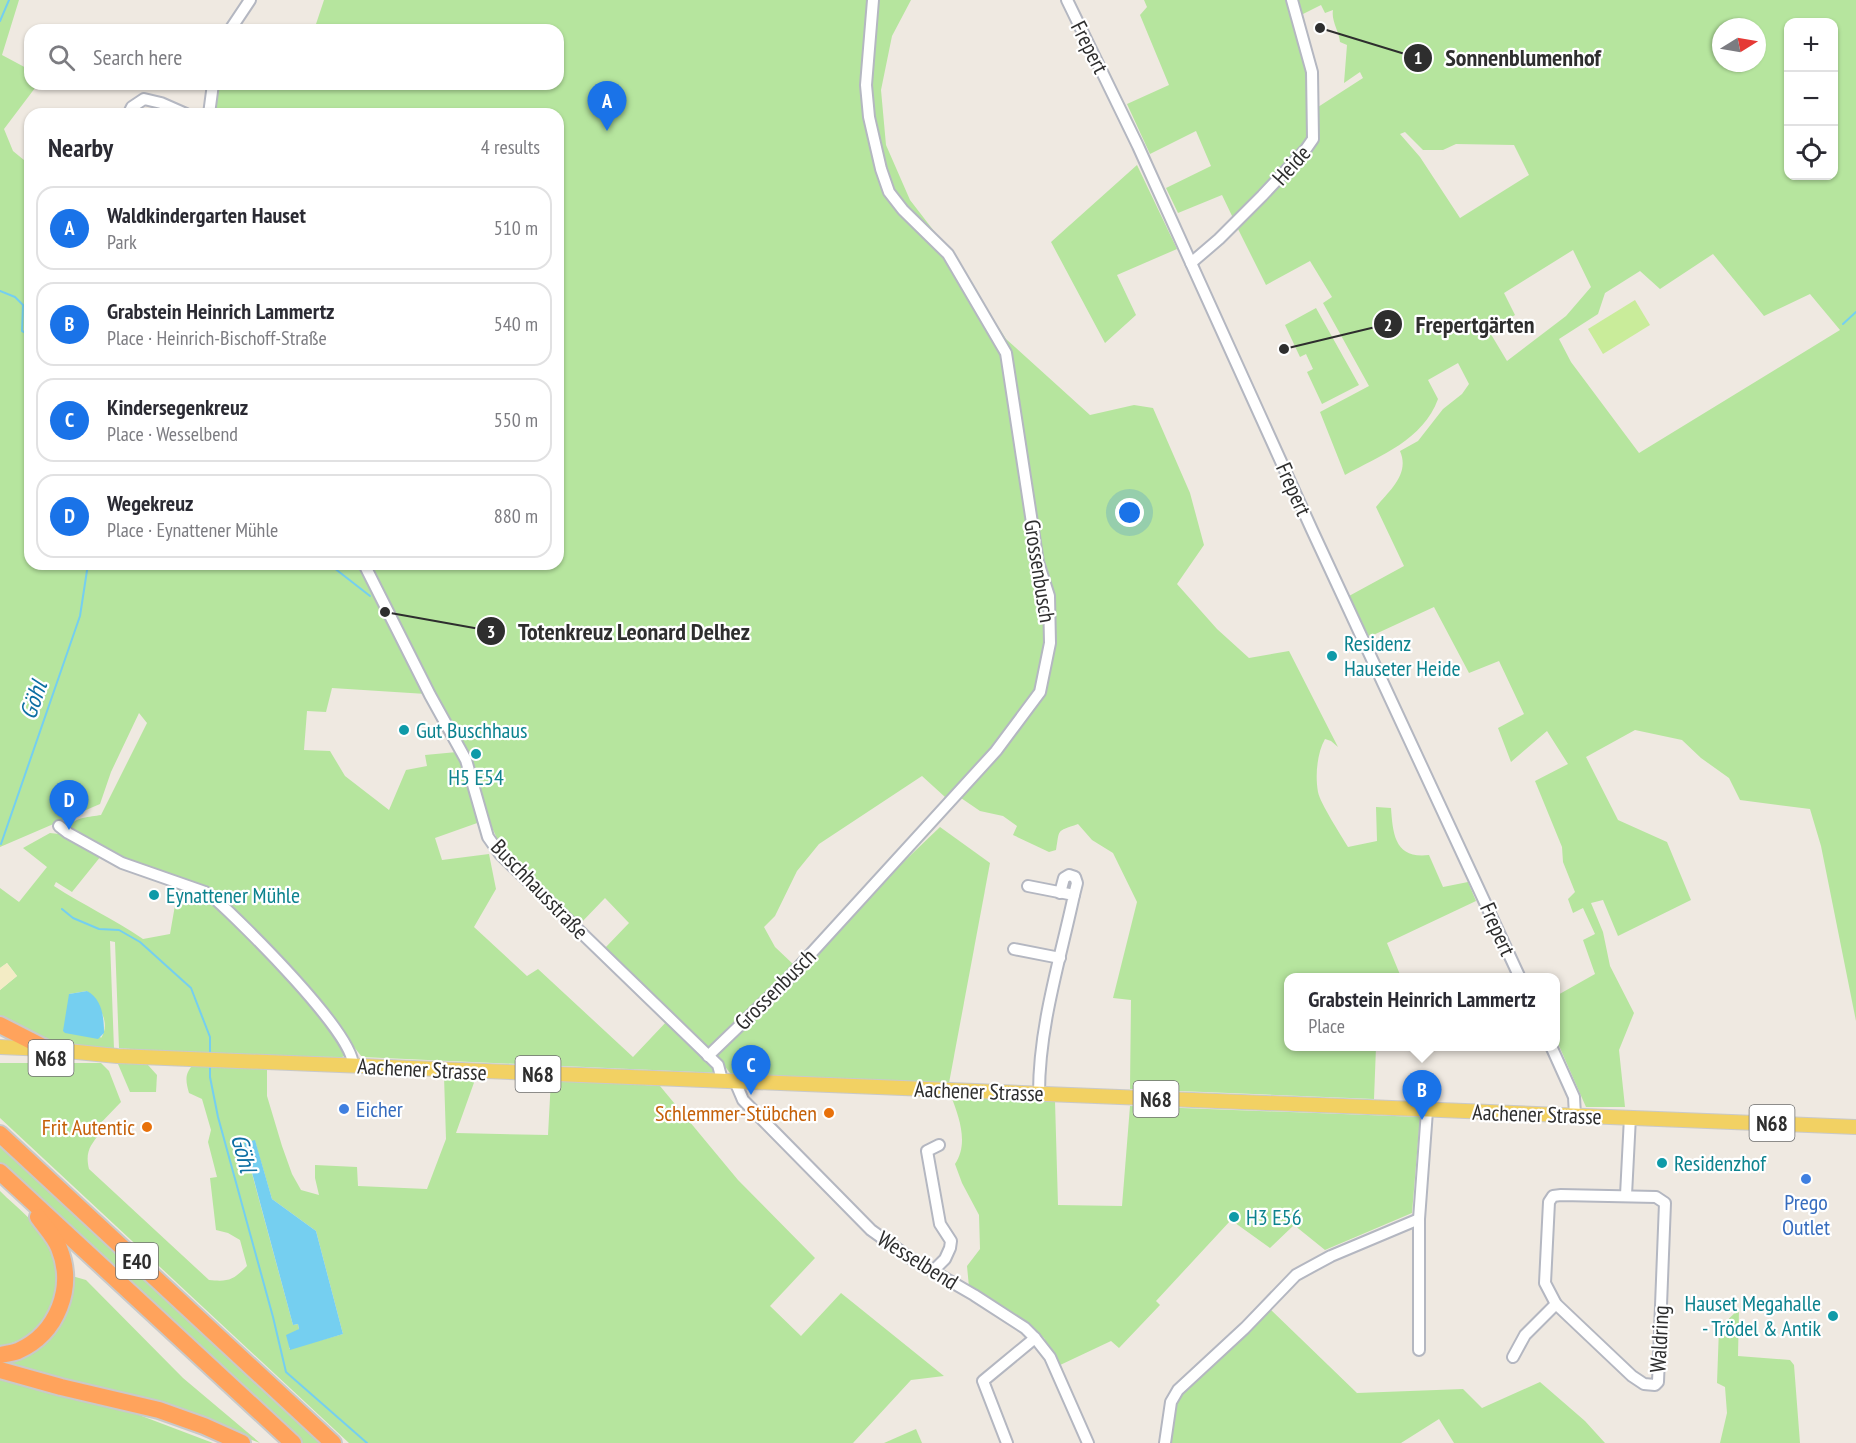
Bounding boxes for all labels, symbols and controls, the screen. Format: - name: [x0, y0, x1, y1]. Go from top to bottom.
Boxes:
- street label: Frepert: [1065, 16, 1115, 78]
- north arrow: [1712, 18, 1766, 72]
- map controls: [1784, 18, 1838, 180]
- button: +: [1784, 18, 1838, 72]
- search box: [24, 24, 564, 90]
- callout: Sonnenblumenhof: [1403, 37, 1613, 79]
- icon: search: [45, 41, 78, 74]
- text: Sonnenblumenhof: [1445, 42, 1602, 73]
- text: Search here: [93, 43, 182, 71]
- text: 1: [1414, 46, 1422, 69]
- button: −: [1784, 72, 1838, 126]
- pin: A: [588, 82, 626, 131]
- button: locate: [1784, 126, 1838, 180]
- text: Nearby: [48, 131, 113, 164]
- text: 4 results: [481, 134, 540, 160]
- street label: Heide: [1266, 139, 1316, 191]
- text: Waldkindergarten Hauset: [107, 201, 306, 229]
- text: A: [64, 215, 75, 241]
- text: 510 m: [494, 215, 538, 241]
- text: Park: [107, 229, 137, 255]
- text: Grabstein Heinrich Lammertz: [107, 297, 334, 325]
- callout: Frepertgärten: [1373, 303, 1546, 345]
- text: Frepertgärten: [1415, 309, 1535, 340]
- text: B: [65, 311, 74, 337]
- text: 540 m: [494, 311, 538, 337]
- text: 2: [1384, 313, 1392, 336]
- text: Place · Heinrich-Bischoff-Straße: [107, 325, 327, 351]
- text: Kindersegenkreuz: [107, 393, 248, 421]
- text: C: [65, 407, 74, 433]
- text: 550 m: [494, 407, 538, 433]
- text: Place · Wesselbend: [107, 421, 238, 447]
- street label: Frepert: [1270, 458, 1318, 520]
- text: Wegekreuz: [107, 489, 193, 517]
- your location: [1115, 498, 1144, 527]
- text: D: [64, 503, 75, 529]
- text: 880 m: [494, 503, 538, 529]
- text: Place · Eynattener Mühle: [107, 517, 278, 543]
- street label: Grossenbusch: [1018, 517, 1062, 625]
- callout: Totenkreuz Leonard Delhez: [476, 610, 762, 652]
- text: Totenkreuz Leonard Delhez: [518, 616, 750, 647]
- text: 3: [487, 620, 495, 643]
- place label: Residenz Hauseter Heide: [1344, 629, 1461, 682]
- marker: Residenz Hauseter Heide: [1325, 649, 1339, 663]
- water label: Göhl: [12, 675, 55, 723]
- place label: Gut Buschhaus: [416, 716, 527, 744]
- marker: Gut Buschhaus: [397, 723, 411, 737]
- marker: H5 E54: [469, 747, 483, 761]
- place label: H5 E54: [448, 763, 504, 791]
- pin: D: [50, 780, 88, 830]
- street label: Buschhausstraße: [485, 833, 595, 945]
- place label: Eynattener Mühle: [166, 881, 300, 909]
- marker: Eynattener Mühle: [147, 888, 161, 902]
- street label: Frepert: [1474, 898, 1522, 960]
- street label: Grossenbusch: [728, 942, 822, 1036]
- popup: [1284, 973, 1560, 1051]
- text: Grabstein Heinrich Lammertz: [1308, 985, 1536, 1013]
- text: Place: [1308, 1013, 1345, 1039]
- road number: N68: [28, 1040, 74, 1076]
- pin: C: [732, 1046, 771, 1095]
- street label: Aachener Strasse: [357, 1052, 487, 1086]
- road number: N68: [516, 1056, 560, 1092]
- pin: B: [1402, 1070, 1442, 1120]
- street label: Aachener Strasse: [914, 1075, 1044, 1107]
- road number: N68: [1134, 1081, 1178, 1117]
- place label: Eicher: [356, 1095, 403, 1123]
- street label: Aachener Strasse: [1472, 1098, 1602, 1130]
- place label: Schlemmer-Stübchen: [655, 1099, 817, 1127]
- marker: Eicher: [337, 1102, 351, 1116]
- road number: N68: [1750, 1105, 1794, 1141]
- marker: Schlemmer-Stübchen: [822, 1106, 836, 1120]
- place label: Frit Autentic: [42, 1113, 135, 1141]
- marker: Frit Autentic: [140, 1120, 154, 1134]
- water label: Göhl: [224, 1130, 265, 1178]
- place label: Residenzhof: [1674, 1149, 1767, 1177]
- marker: Residenzhof: [1655, 1156, 1669, 1170]
- marker: Prego Outlet: [1799, 1172, 1813, 1186]
- place label: Prego Outlet: [1782, 1188, 1830, 1241]
- place label: H3 E56: [1246, 1203, 1302, 1231]
- marker: H3 E56: [1227, 1210, 1241, 1224]
- street label: Wesselbend: [872, 1224, 964, 1296]
- road number: E40: [116, 1243, 158, 1279]
- place label: Hauset Megahalle - Trödel & Antik: [1685, 1289, 1821, 1342]
- street label: Waldring: [1643, 1305, 1675, 1373]
- marker: Hauset Megahalle - Trödel & Antik: [1826, 1309, 1840, 1323]

